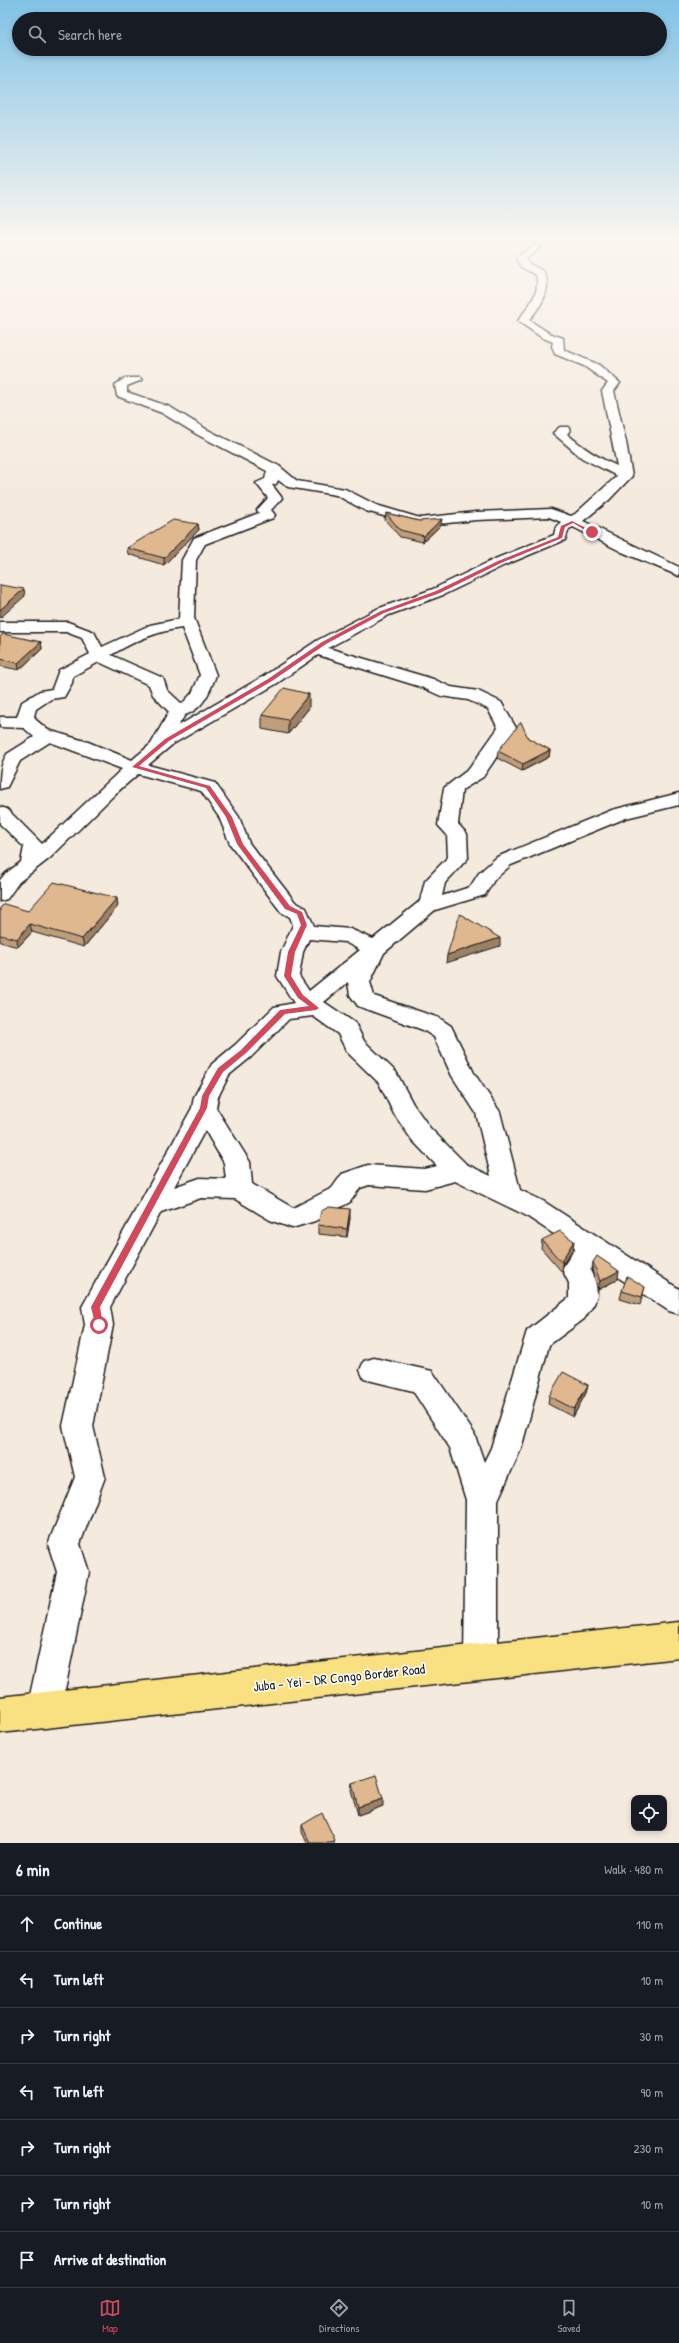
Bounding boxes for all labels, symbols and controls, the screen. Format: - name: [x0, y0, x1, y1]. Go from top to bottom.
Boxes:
- search box: [12, 12, 667, 56]
- icon: search: [26, 23, 48, 45]
- text: Search here: [58, 24, 122, 45]
- route end: [583, 523, 601, 541]
- route start: [90, 1316, 108, 1334]
- street label: Juba - Yei - DR Congo Border Road: [252, 1658, 427, 1696]
- map controls: [631, 1795, 667, 1831]
- button: locate: [631, 1795, 667, 1831]
- text: 6 min: [16, 1858, 50, 1881]
- text: Walk · 480 m: [604, 1860, 663, 1878]
- icon: ahead: [16, 1913, 38, 1935]
- text: Continue: [54, 1913, 102, 1934]
- text: 110 m: [636, 1915, 663, 1933]
- icon: left: [16, 1969, 38, 1991]
- text: Turn left: [54, 1969, 104, 1990]
- text: 10 m: [641, 1971, 663, 1989]
- icon: right: [16, 2025, 38, 2047]
- text: Turn right: [54, 2025, 110, 2046]
- text: 30 m: [640, 2027, 663, 2045]
- icon: left: [16, 2081, 38, 2103]
- text: Turn left: [54, 2081, 104, 2102]
- text: 90 m: [641, 2083, 663, 2101]
- icon: right: [16, 2137, 38, 2159]
- text: Turn right: [54, 2137, 110, 2158]
- text: 230 m: [633, 2139, 663, 2157]
- icon: right: [16, 2193, 38, 2215]
- text: Turn right: [54, 2193, 110, 2214]
- text: 10 m: [641, 2195, 663, 2213]
- icon: arrive: [16, 2249, 38, 2271]
- text: Arrive at destination: [54, 2249, 166, 2270]
- tab: Map: [99, 2297, 121, 2335]
- tab: Directions: [319, 2297, 360, 2335]
- tab: Saved: [558, 2297, 580, 2335]

